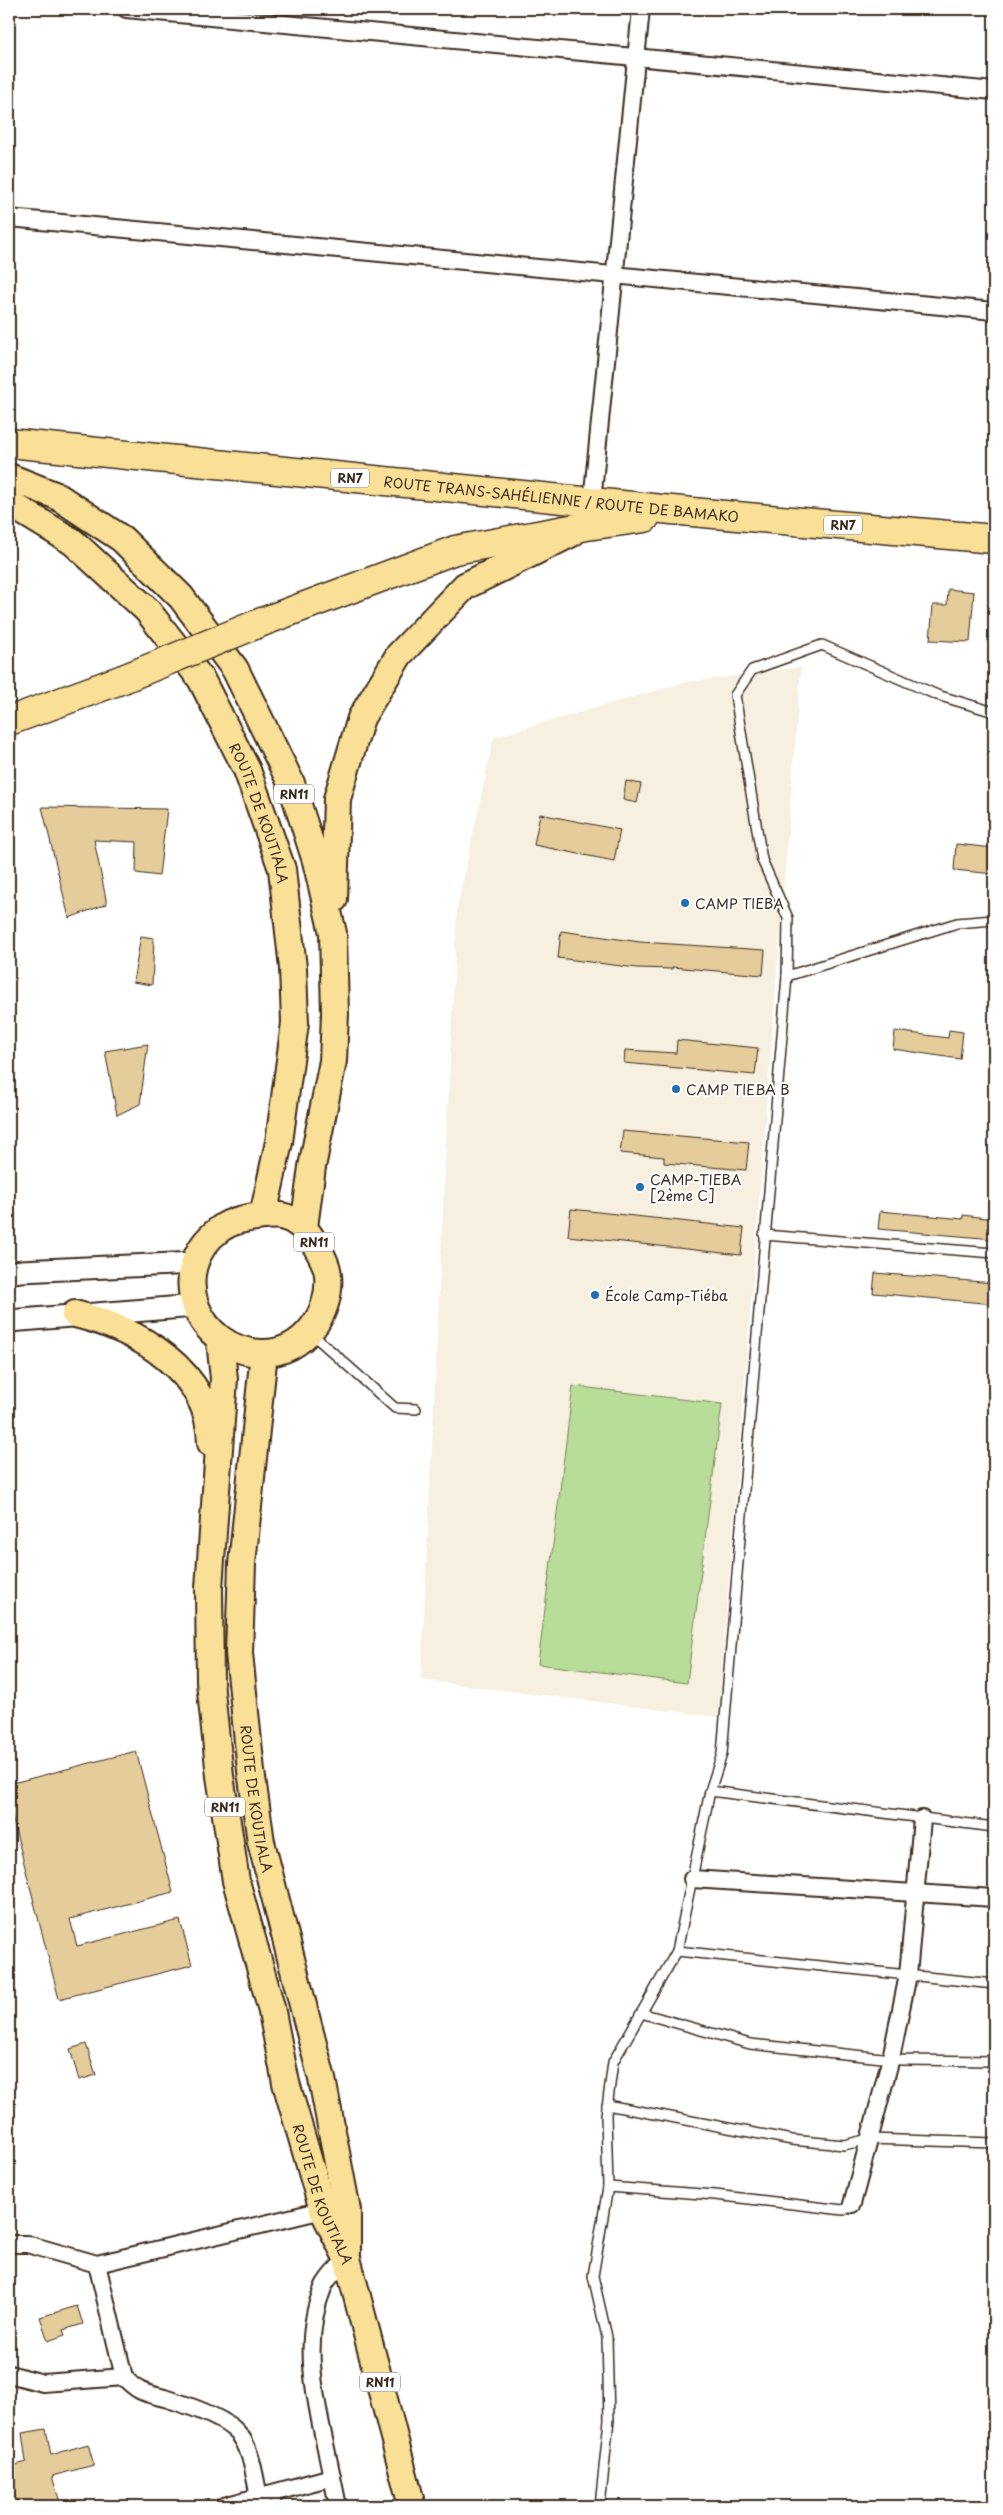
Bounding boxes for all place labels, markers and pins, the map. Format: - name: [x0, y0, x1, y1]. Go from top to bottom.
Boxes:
- place label: CAMP TIEBA: [695, 893, 784, 914]
- marker: CAMP TIEBA: [679, 897, 691, 909]
- place label: CAMP TIEBA B: [686, 1079, 790, 1100]
- marker: CAMP TIEBA B: [670, 1083, 682, 1095]
- place label: CAMP-TIEBA [2ème C]: [650, 1169, 742, 1206]
- marker: CAMP-TIEBA [2ème C]: [634, 1181, 646, 1193]
- place label: École Camp-Tiéba: [605, 1285, 728, 1306]
- marker: École Camp-Tiéba: [589, 1289, 601, 1301]

